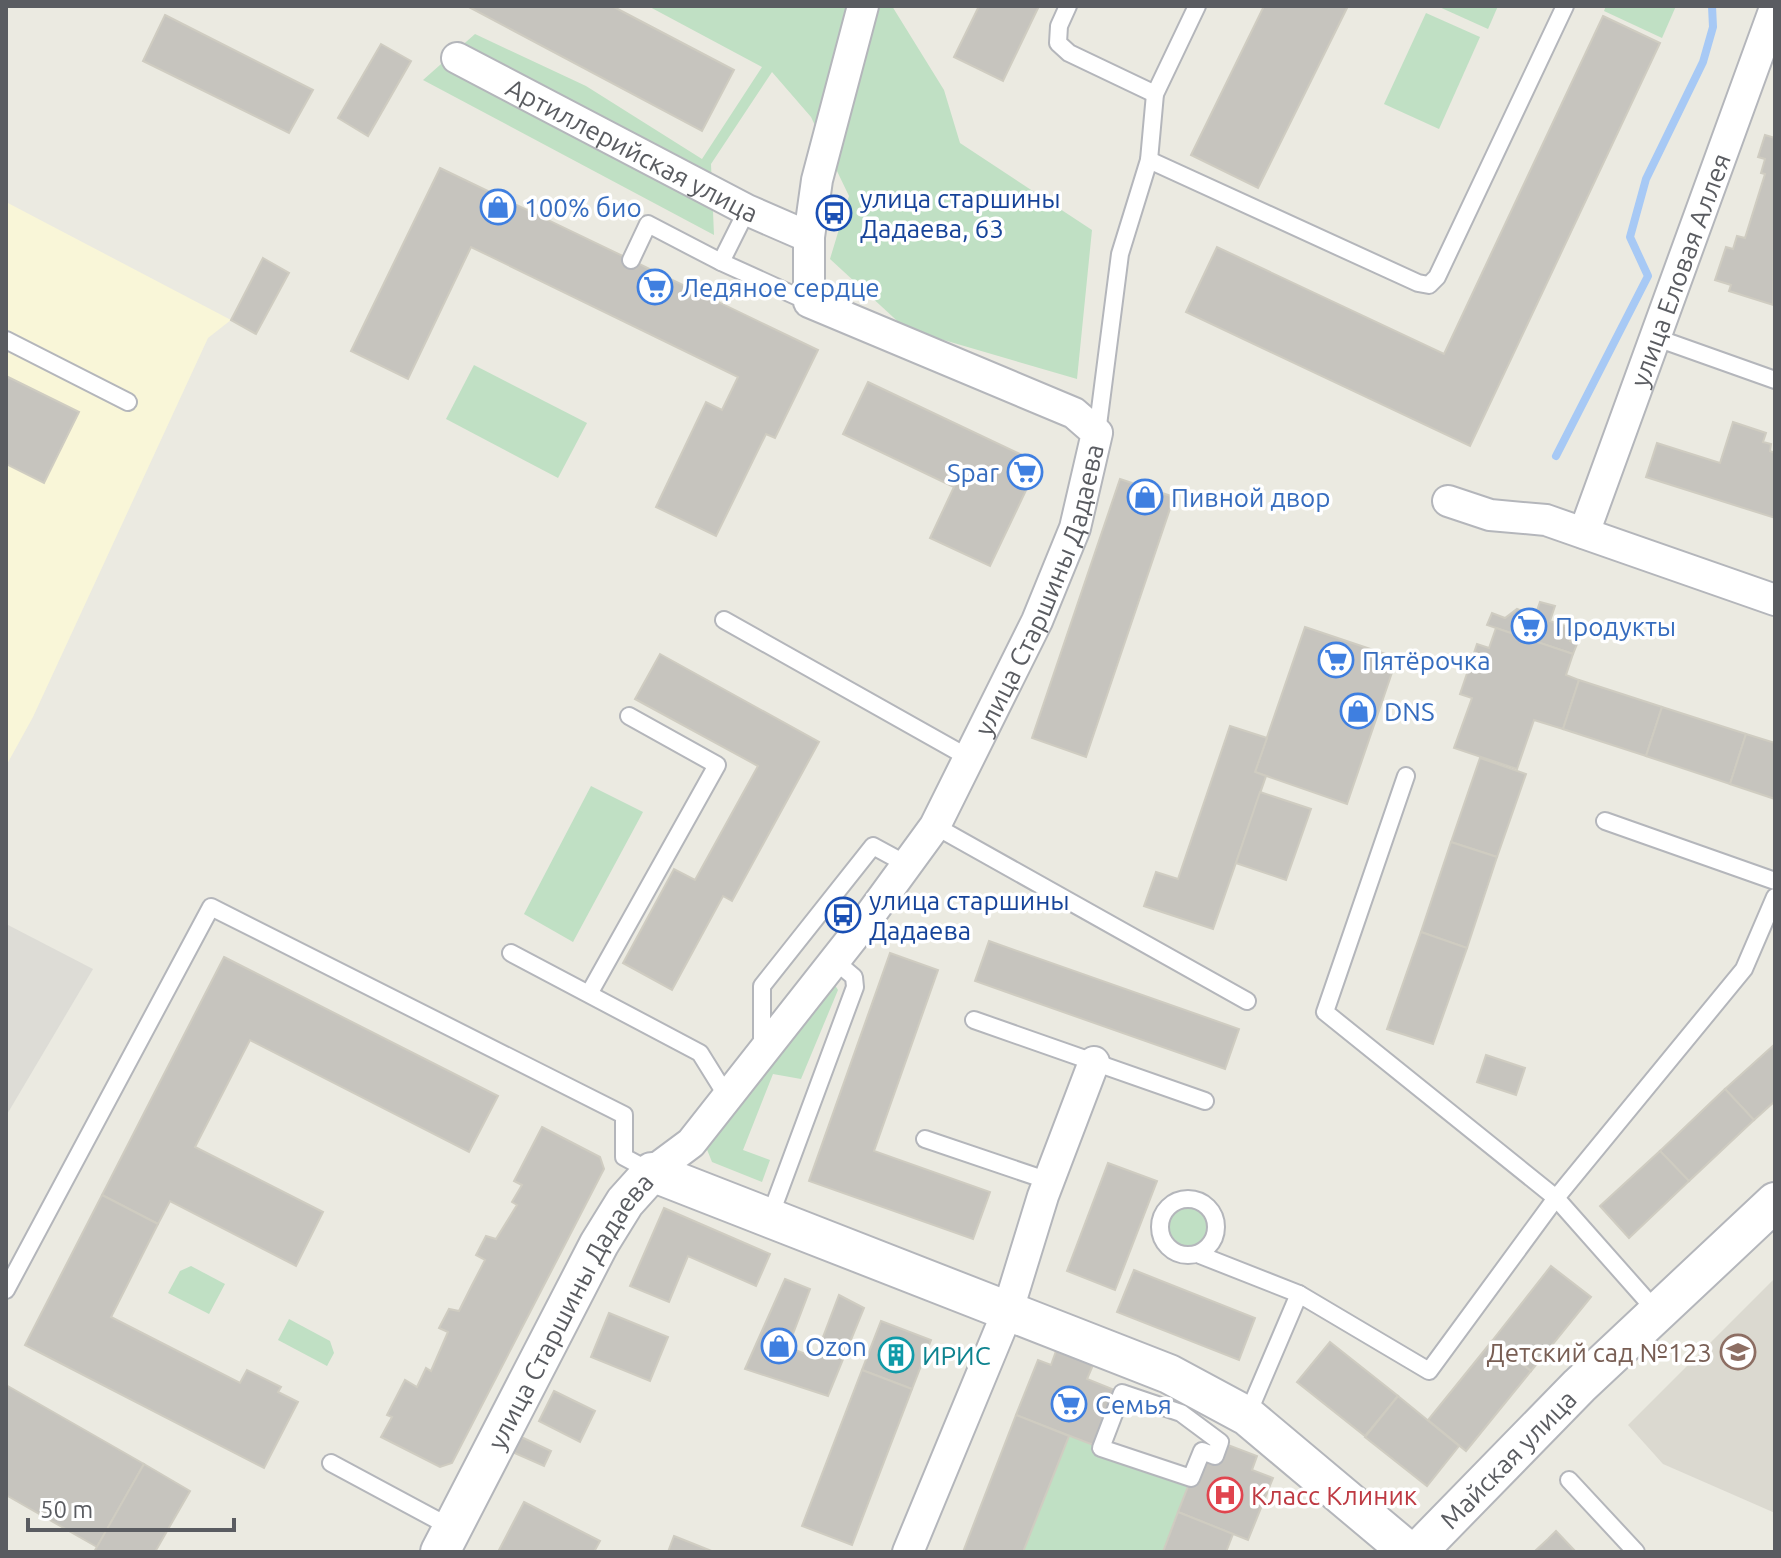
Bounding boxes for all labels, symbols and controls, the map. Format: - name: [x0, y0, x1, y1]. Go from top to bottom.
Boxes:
- street label: Артиллерийская улица: [502, 72, 762, 228]
- street label: улица Еловая Аллея: [1624, 149, 1735, 391]
- place label: улица старшины Дадаева, 63: [860, 184, 1061, 243]
- shop icon: 100% био: [479, 188, 517, 226]
- place label: 100% био: [524, 193, 642, 222]
- bus stop icon: улица старшины Дадаева, 63: [815, 194, 853, 232]
- supermarket icon: Ледяное сердце: [636, 268, 674, 306]
- place label: Ледяное сердце: [681, 273, 880, 302]
- street label: улица Старшины Дадаева: [968, 441, 1109, 740]
- supermarket icon: Spar: [1006, 453, 1044, 491]
- place label: Spar: [947, 458, 999, 487]
- shop icon: Пивной двор: [1126, 478, 1164, 516]
- place label: Пивной двор: [1171, 483, 1330, 512]
- supermarket icon: Продукты: [1510, 607, 1548, 645]
- place label: Продукты: [1555, 612, 1676, 641]
- supermarket icon: Пятёрочка: [1317, 641, 1355, 679]
- place label: Пятёрочка: [1362, 646, 1491, 675]
- shop icon: DNS: [1339, 692, 1377, 730]
- place label: DNS: [1384, 697, 1435, 726]
- place label: улица старшины Дадаева: [869, 886, 1070, 945]
- bus stop icon: улица старшины Дадаева: [824, 896, 862, 934]
- street label: улица Старшины Дадаева: [481, 1167, 659, 1454]
- shop icon: Ozon: [760, 1327, 798, 1365]
- place label: Ozon: [805, 1332, 867, 1361]
- school or university icon: Детский сад №123: [1719, 1333, 1757, 1371]
- building icon: ИРИС: [877, 1336, 915, 1374]
- place label: Детский сад №123: [1487, 1338, 1712, 1367]
- place label: ИРИС: [922, 1341, 991, 1370]
- street label: Майская улица: [1434, 1384, 1582, 1534]
- supermarket icon: Семья: [1050, 1385, 1088, 1423]
- place label: Семья: [1095, 1390, 1172, 1419]
- hospital icon: Класс Клиник: [1206, 1476, 1244, 1514]
- place label: Класс Клиник: [1251, 1481, 1417, 1510]
- scale bar: [28, 1482, 234, 1532]
- text: 50 m: [40, 1496, 93, 1523]

